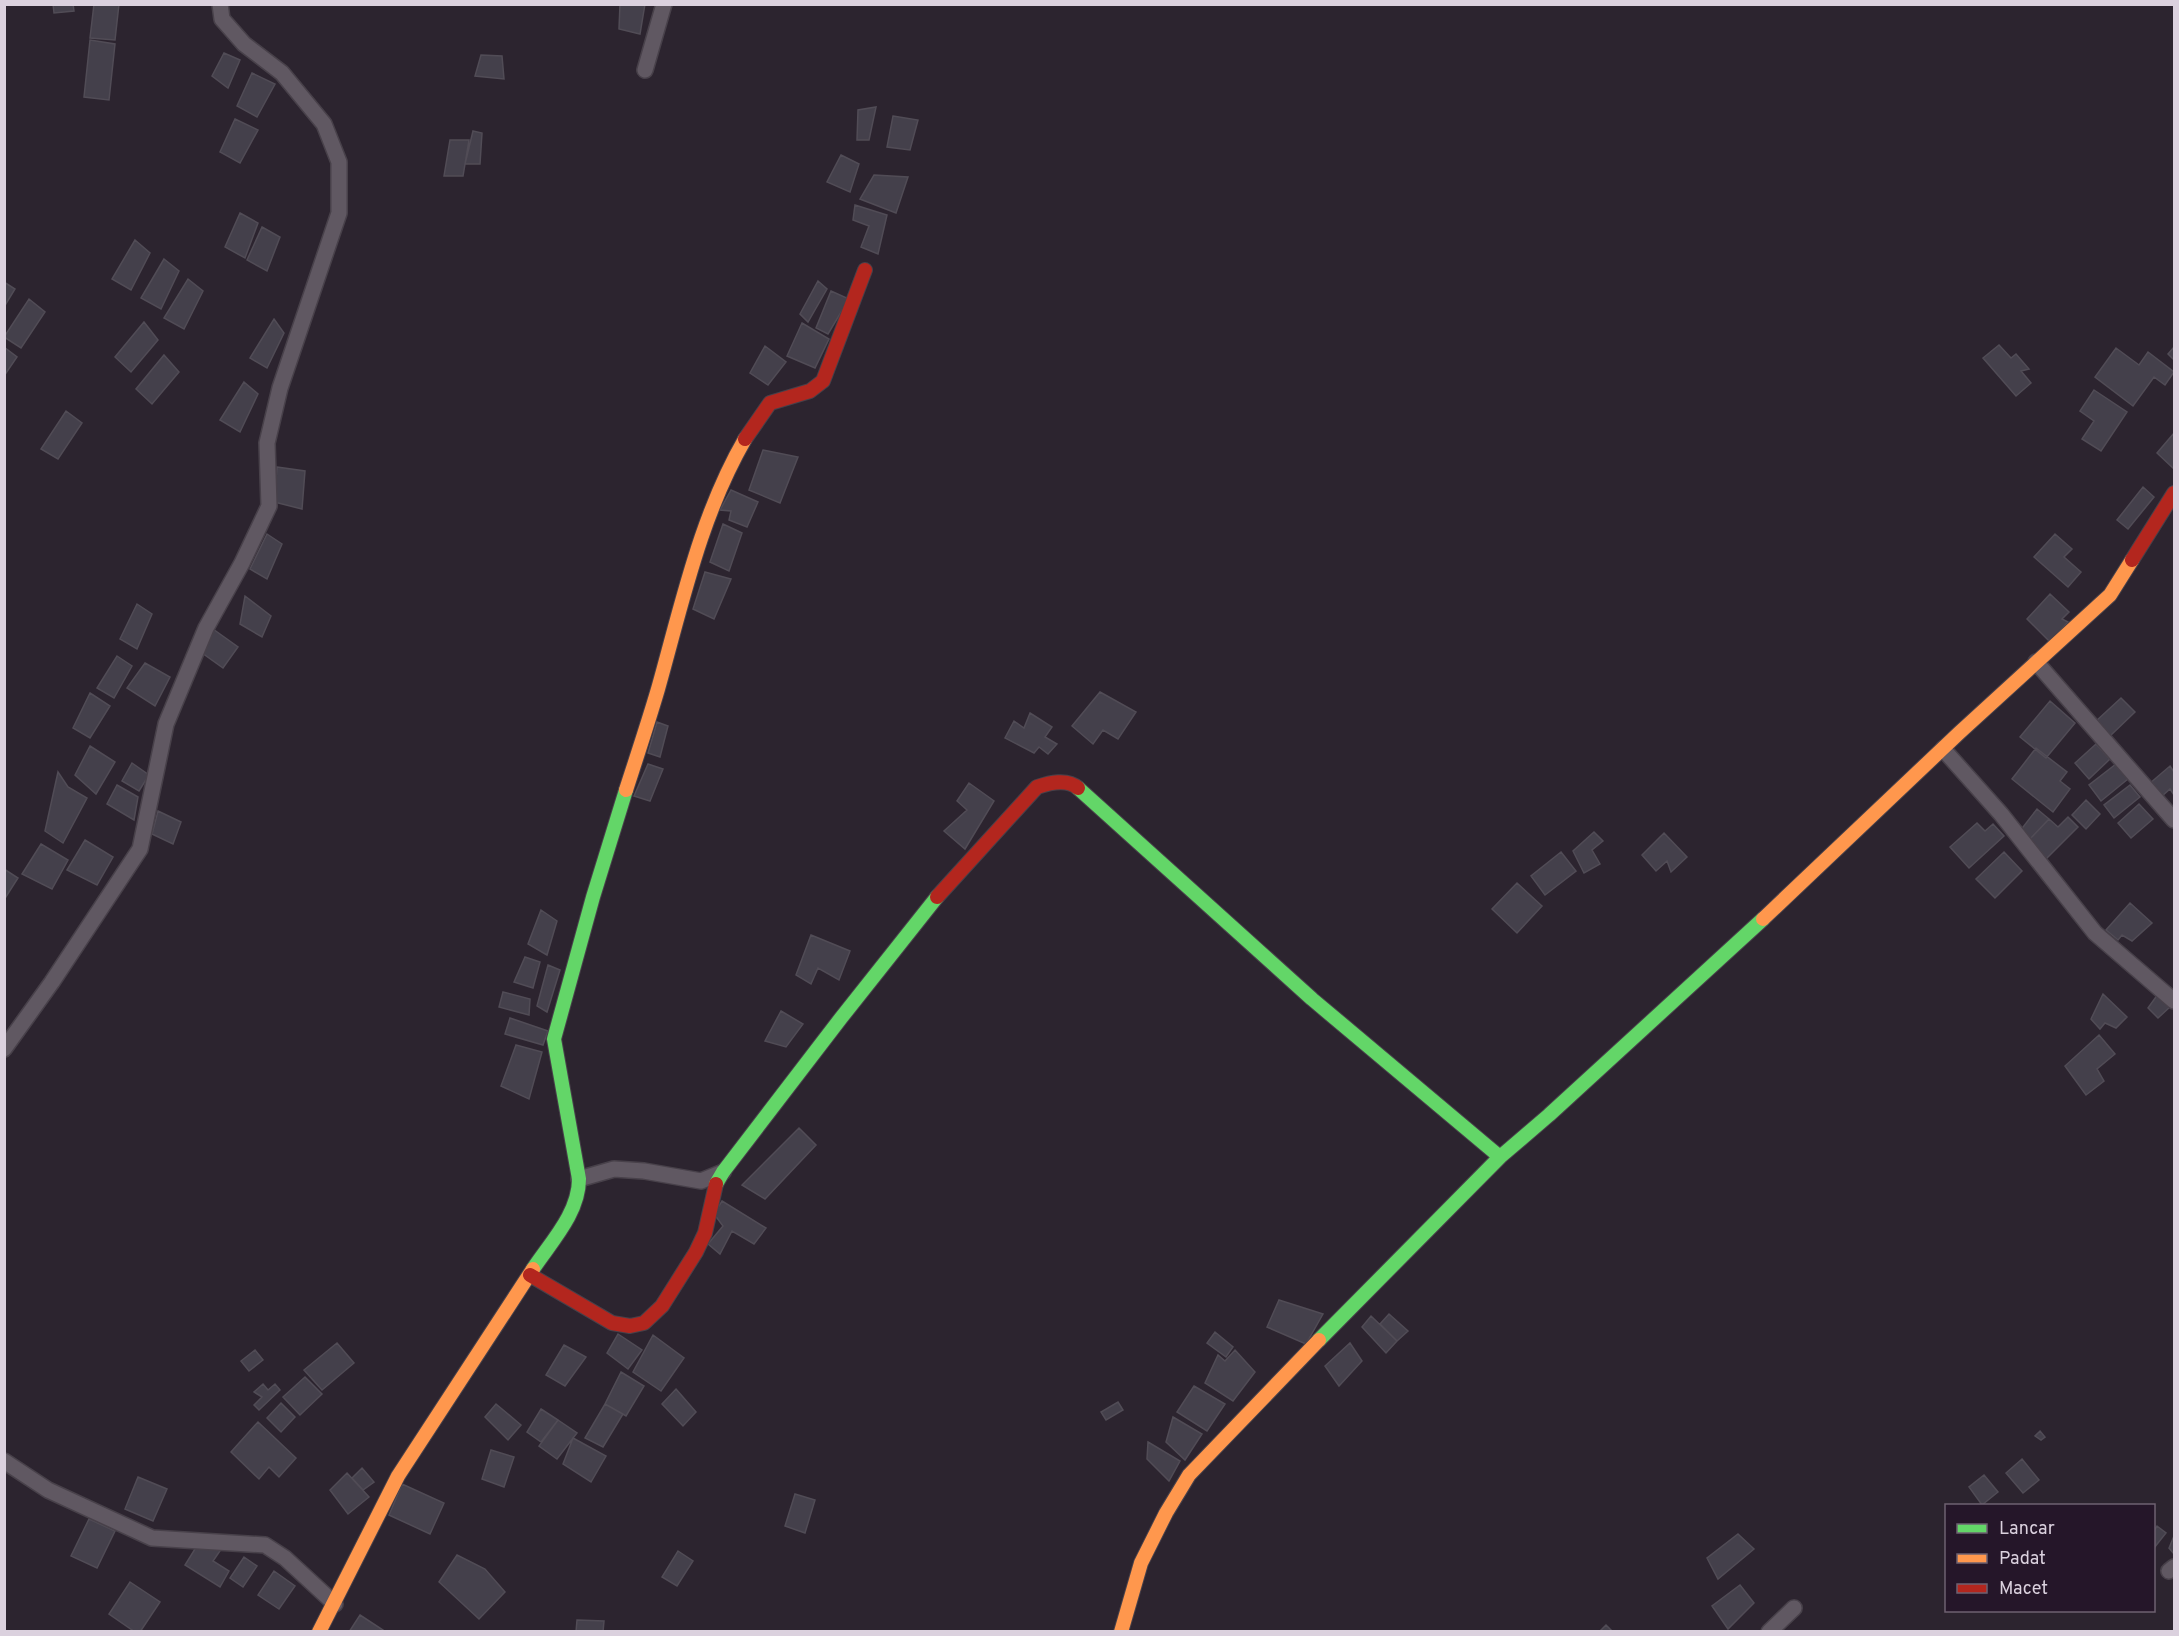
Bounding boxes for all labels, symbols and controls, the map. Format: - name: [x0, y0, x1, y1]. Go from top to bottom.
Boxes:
- legend: [1945, 1504, 2155, 1612]
- text: Lancar: [1999, 1518, 2055, 1541]
- text: Padat: [1999, 1548, 2046, 1571]
- text: Macet: [1999, 1578, 2048, 1601]

